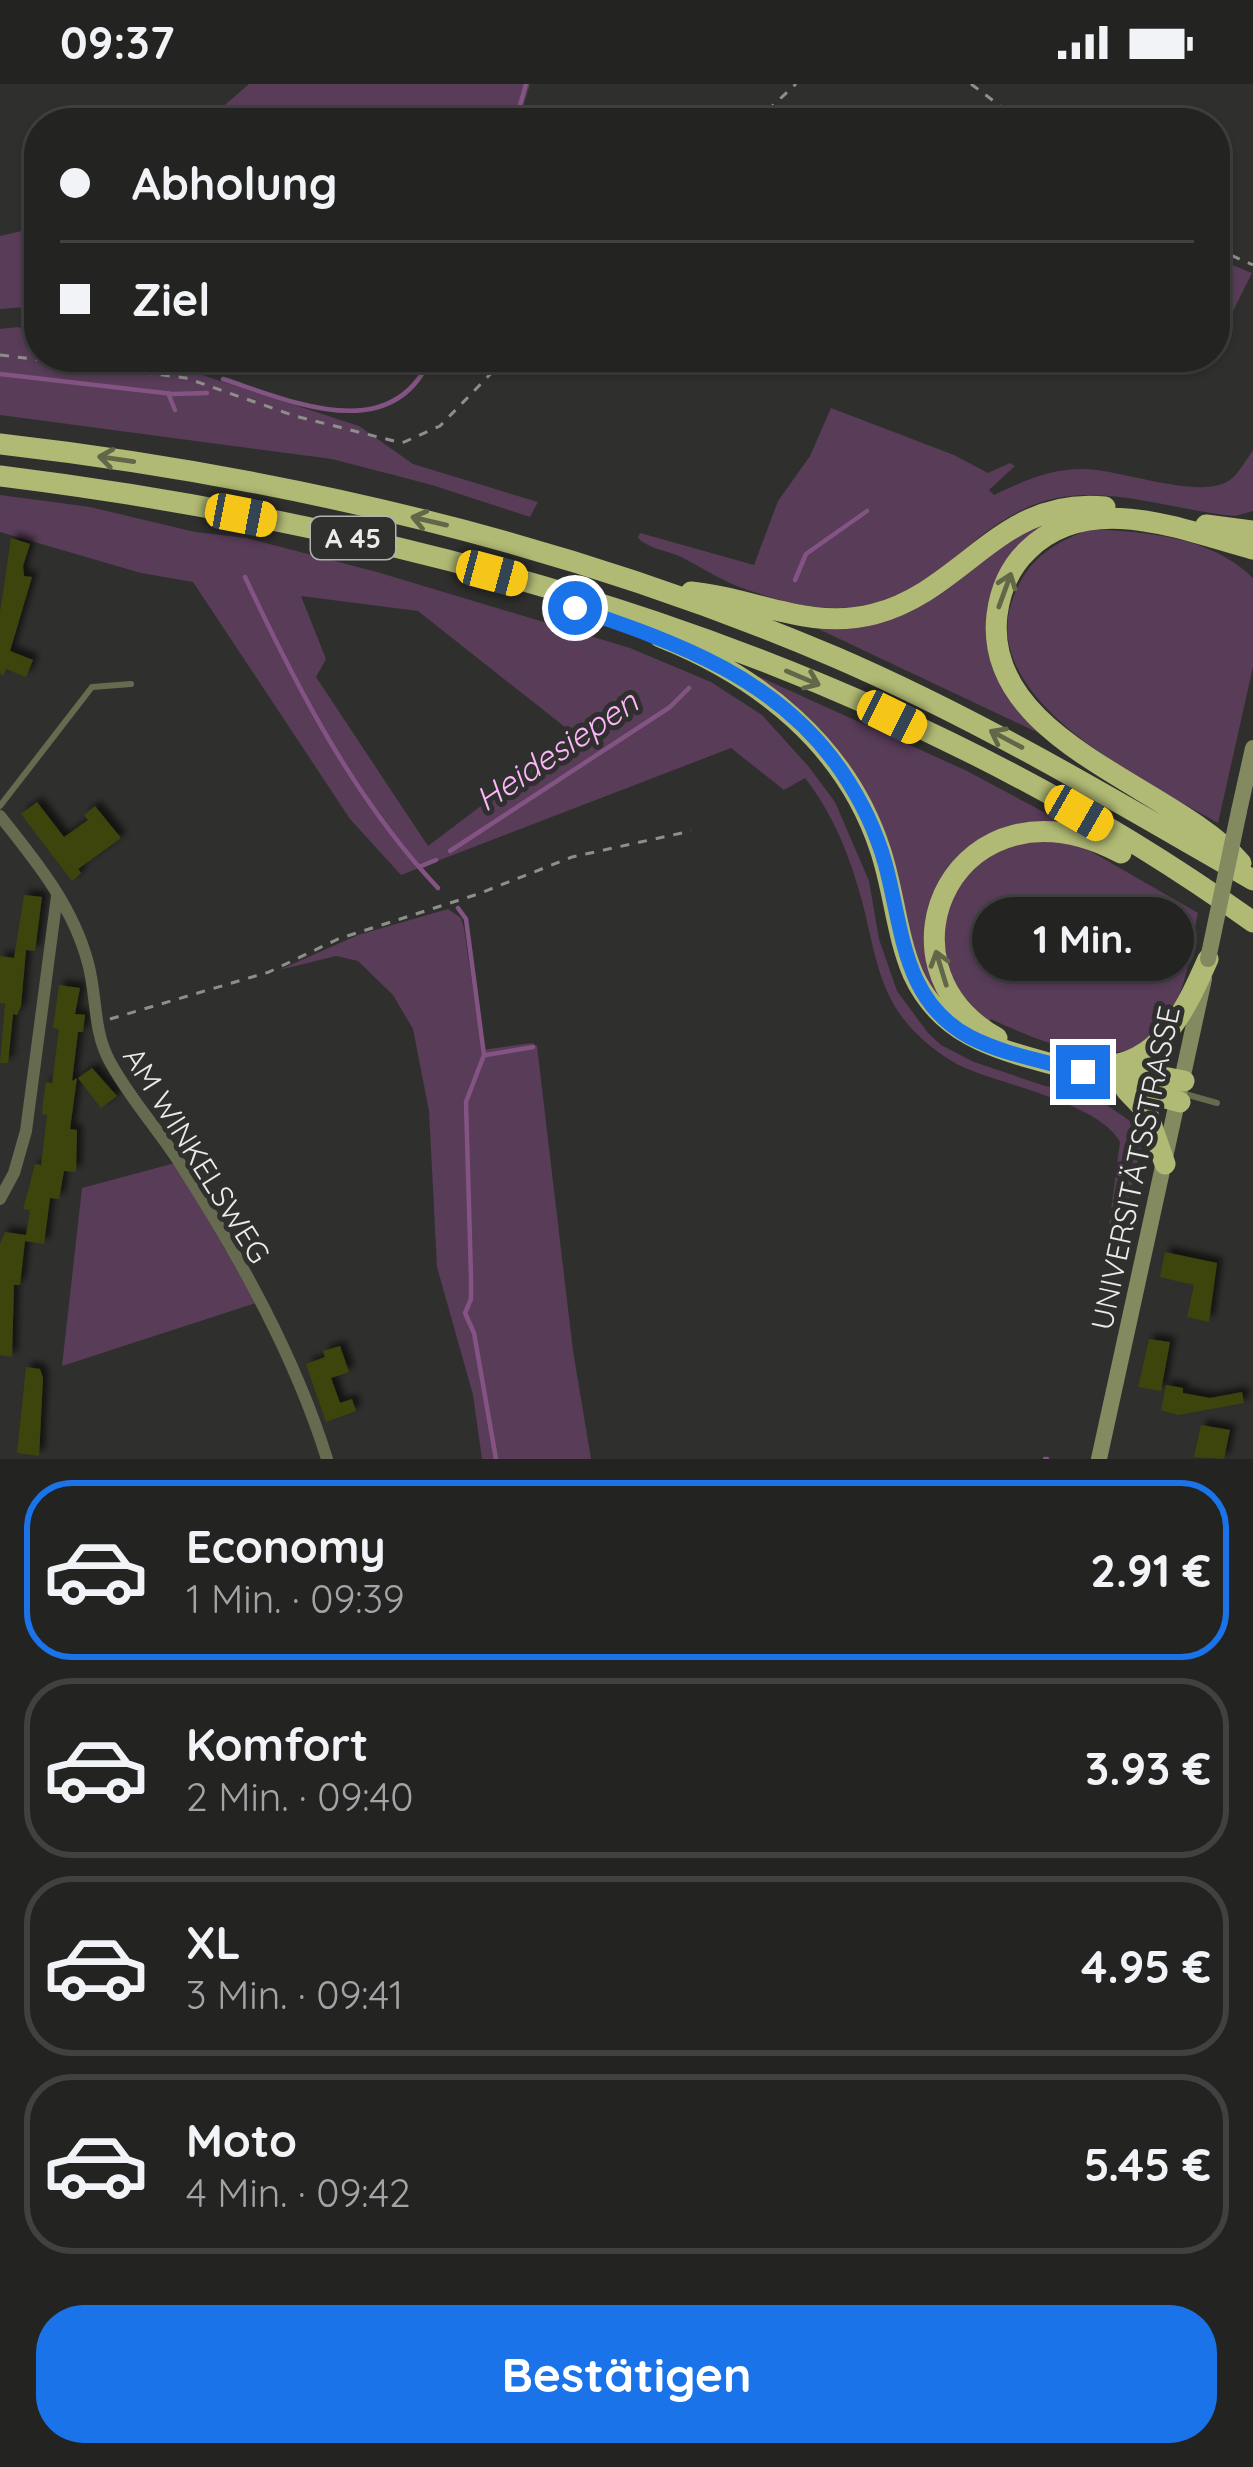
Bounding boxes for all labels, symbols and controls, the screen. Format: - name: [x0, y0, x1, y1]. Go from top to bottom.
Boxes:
- text: 09:37: [60, 14, 174, 70]
- text: Abholung: [132, 155, 337, 211]
- text: Ziel: [132, 271, 210, 327]
- one-way arrow: [98, 447, 137, 470]
- car: [202, 490, 280, 540]
- one-way arrow: [411, 508, 449, 531]
- road number: A 45: [311, 517, 395, 559]
- car: [453, 546, 531, 600]
- one-way arrow: [996, 572, 1017, 609]
- route start: [548, 581, 602, 635]
- one-way arrow: [783, 669, 820, 690]
- water label: Heidesiepen: [467, 680, 646, 819]
- car: [852, 685, 932, 749]
- one-way arrow: [989, 727, 1024, 750]
- car: [1039, 779, 1119, 847]
- callout: 1 Min.: [972, 898, 1194, 982]
- text: 1 Min.: [1033, 914, 1133, 963]
- one-way arrow: [929, 950, 951, 988]
- street label: UNIVERSITÄTSSTRASSE: [1082, 1003, 1188, 1333]
- street label: AM WINKELSWEG: [115, 1040, 279, 1270]
- route end: [1056, 1045, 1110, 1099]
- icon: car: [42, 1516, 150, 1624]
- text: Economy: [186, 1518, 386, 1574]
- text: 2.91 €: [1090, 1542, 1211, 1598]
- text: 1 Min. · 09:39: [186, 1574, 405, 1623]
- icon: car: [42, 1714, 150, 1822]
- text: Komfort: [186, 1716, 368, 1772]
- text: 3.93 €: [1085, 1740, 1211, 1796]
- text: 2 Min. · 09:40: [186, 1772, 413, 1821]
- icon: car: [42, 1912, 150, 2020]
- text: XL: [186, 1914, 241, 1970]
- text: 4.95 €: [1081, 1938, 1211, 1994]
- text: 3 Min. · 09:41: [186, 1970, 403, 2019]
- icon: car: [42, 2110, 150, 2218]
- text: Moto: [186, 2112, 297, 2168]
- text: 5.45 €: [1084, 2136, 1211, 2192]
- text: 4 Min. · 09:42: [186, 2168, 411, 2217]
- button: Bestätigen: [36, 2305, 1217, 2443]

